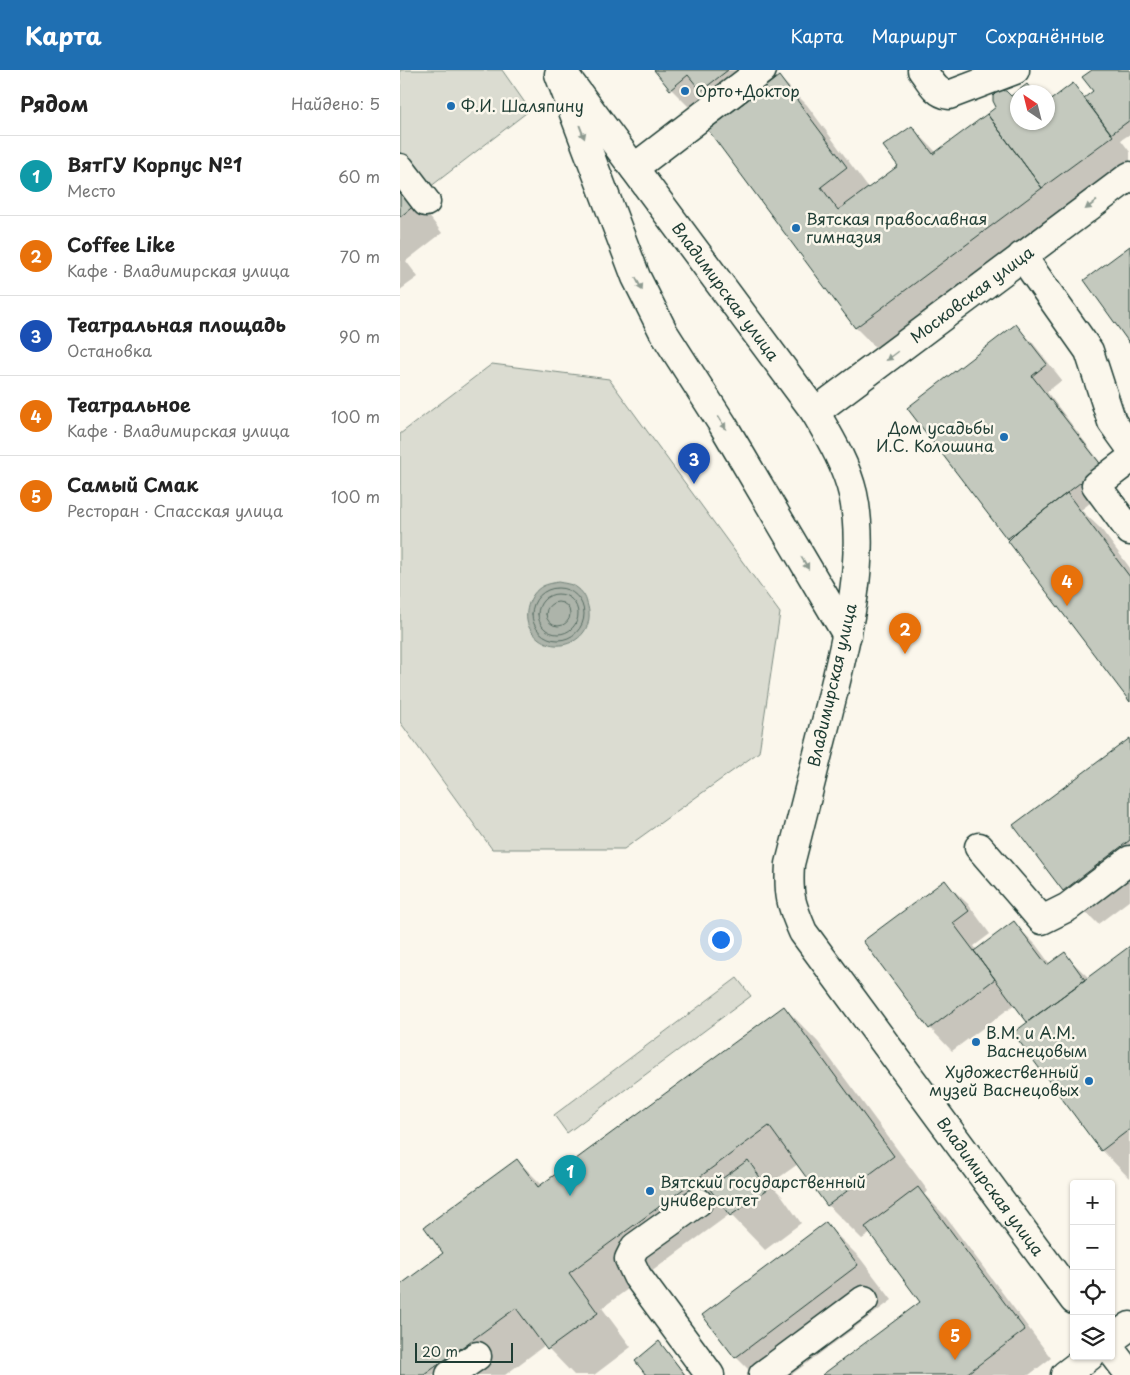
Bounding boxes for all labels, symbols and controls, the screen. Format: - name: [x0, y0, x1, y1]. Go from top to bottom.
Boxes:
- text: Карта: [25, 17, 102, 53]
- text: Карта: [791, 22, 843, 49]
- text: Маршрут: [871, 22, 957, 49]
- text: Сохранённые: [985, 22, 1105, 49]
- place label: Орто+Доктор: [695, 78, 800, 102]
- marker: Орто+Доктор: [679, 85, 691, 97]
- north arrow: [1010, 85, 1055, 130]
- text: Рядом: [20, 87, 88, 119]
- text: Найдено: 5: [291, 91, 380, 115]
- place label: Ф.И. Шаляпину: [461, 93, 584, 117]
- marker: Ф.И. Шаляпину: [445, 100, 457, 112]
- one-way arrow: [578, 125, 586, 139]
- text: ВятГУ Корпус №1: [67, 150, 242, 178]
- text: 1: [32, 164, 40, 188]
- text: 60 m: [338, 164, 380, 188]
- text: Место: [67, 178, 116, 202]
- one-way arrow: [1084, 200, 1098, 210]
- place label: Вятская православная гимназия: [806, 206, 987, 248]
- street label: Владимирская улица: [667, 217, 786, 365]
- marker: Вятская православная гимназия: [790, 222, 802, 234]
- text: Coffee Like: [67, 230, 175, 258]
- street label: Московская улица: [905, 239, 1038, 348]
- text: 2: [30, 244, 42, 268]
- text: 70 m: [340, 244, 380, 268]
- text: Кафе · Владимирская улица: [67, 258, 290, 282]
- one-way arrow: [635, 277, 643, 291]
- text: Театральная площадь: [67, 310, 286, 338]
- text: 3: [31, 324, 41, 348]
- text: 90 m: [339, 324, 380, 348]
- text: Остановка: [67, 338, 152, 362]
- one-way arrow: [885, 350, 898, 361]
- text: Театральное: [67, 390, 191, 418]
- text: 4: [31, 404, 41, 428]
- text: 100 m: [331, 404, 380, 428]
- place label: Дом усадьбы И.С. Колошина: [876, 415, 994, 457]
- one-way arrow: [717, 417, 727, 430]
- text: Кафе · Владимирская улица: [67, 418, 290, 442]
- marker: Дом усадьбы И.С. Колошина: [998, 431, 1010, 443]
- pin: 3: [678, 443, 710, 484]
- text: Самый Смак: [67, 470, 198, 498]
- text: 5: [31, 484, 41, 508]
- text: 100 m: [331, 484, 380, 508]
- text: Ресторан · Спасская улица: [67, 498, 283, 522]
- one-way arrow: [800, 557, 809, 570]
- pin: 4: [1051, 565, 1083, 606]
- street label: Владимирская улица: [801, 601, 862, 769]
- pin: 2: [889, 613, 921, 654]
- your location: [708, 927, 734, 953]
- place label: В.М. и А.М. Васнецовым: [986, 1020, 1088, 1062]
- marker: В.М. и А.М. Васнецовым: [970, 1036, 982, 1048]
- place label: Художественный музей Васнецовых: [929, 1059, 1079, 1101]
- marker: Художественный музей Васнецовых: [1083, 1075, 1095, 1087]
- street label: Владимирская улица: [932, 1111, 1050, 1260]
- pin: 1: [554, 1155, 586, 1196]
- place label: Вятский государственный университет: [660, 1169, 866, 1211]
- map controls: [1070, 1180, 1115, 1360]
- button: +: [1070, 1180, 1115, 1225]
- marker: Вятский государственный университет: [644, 1185, 656, 1197]
- button: −: [1070, 1225, 1115, 1270]
- button: locate: [1070, 1270, 1115, 1315]
- button: layers: [1070, 1315, 1115, 1360]
- pin: 5: [939, 1319, 971, 1360]
- scale bar: [415, 1340, 512, 1363]
- text: 20 m: [422, 1341, 458, 1362]

